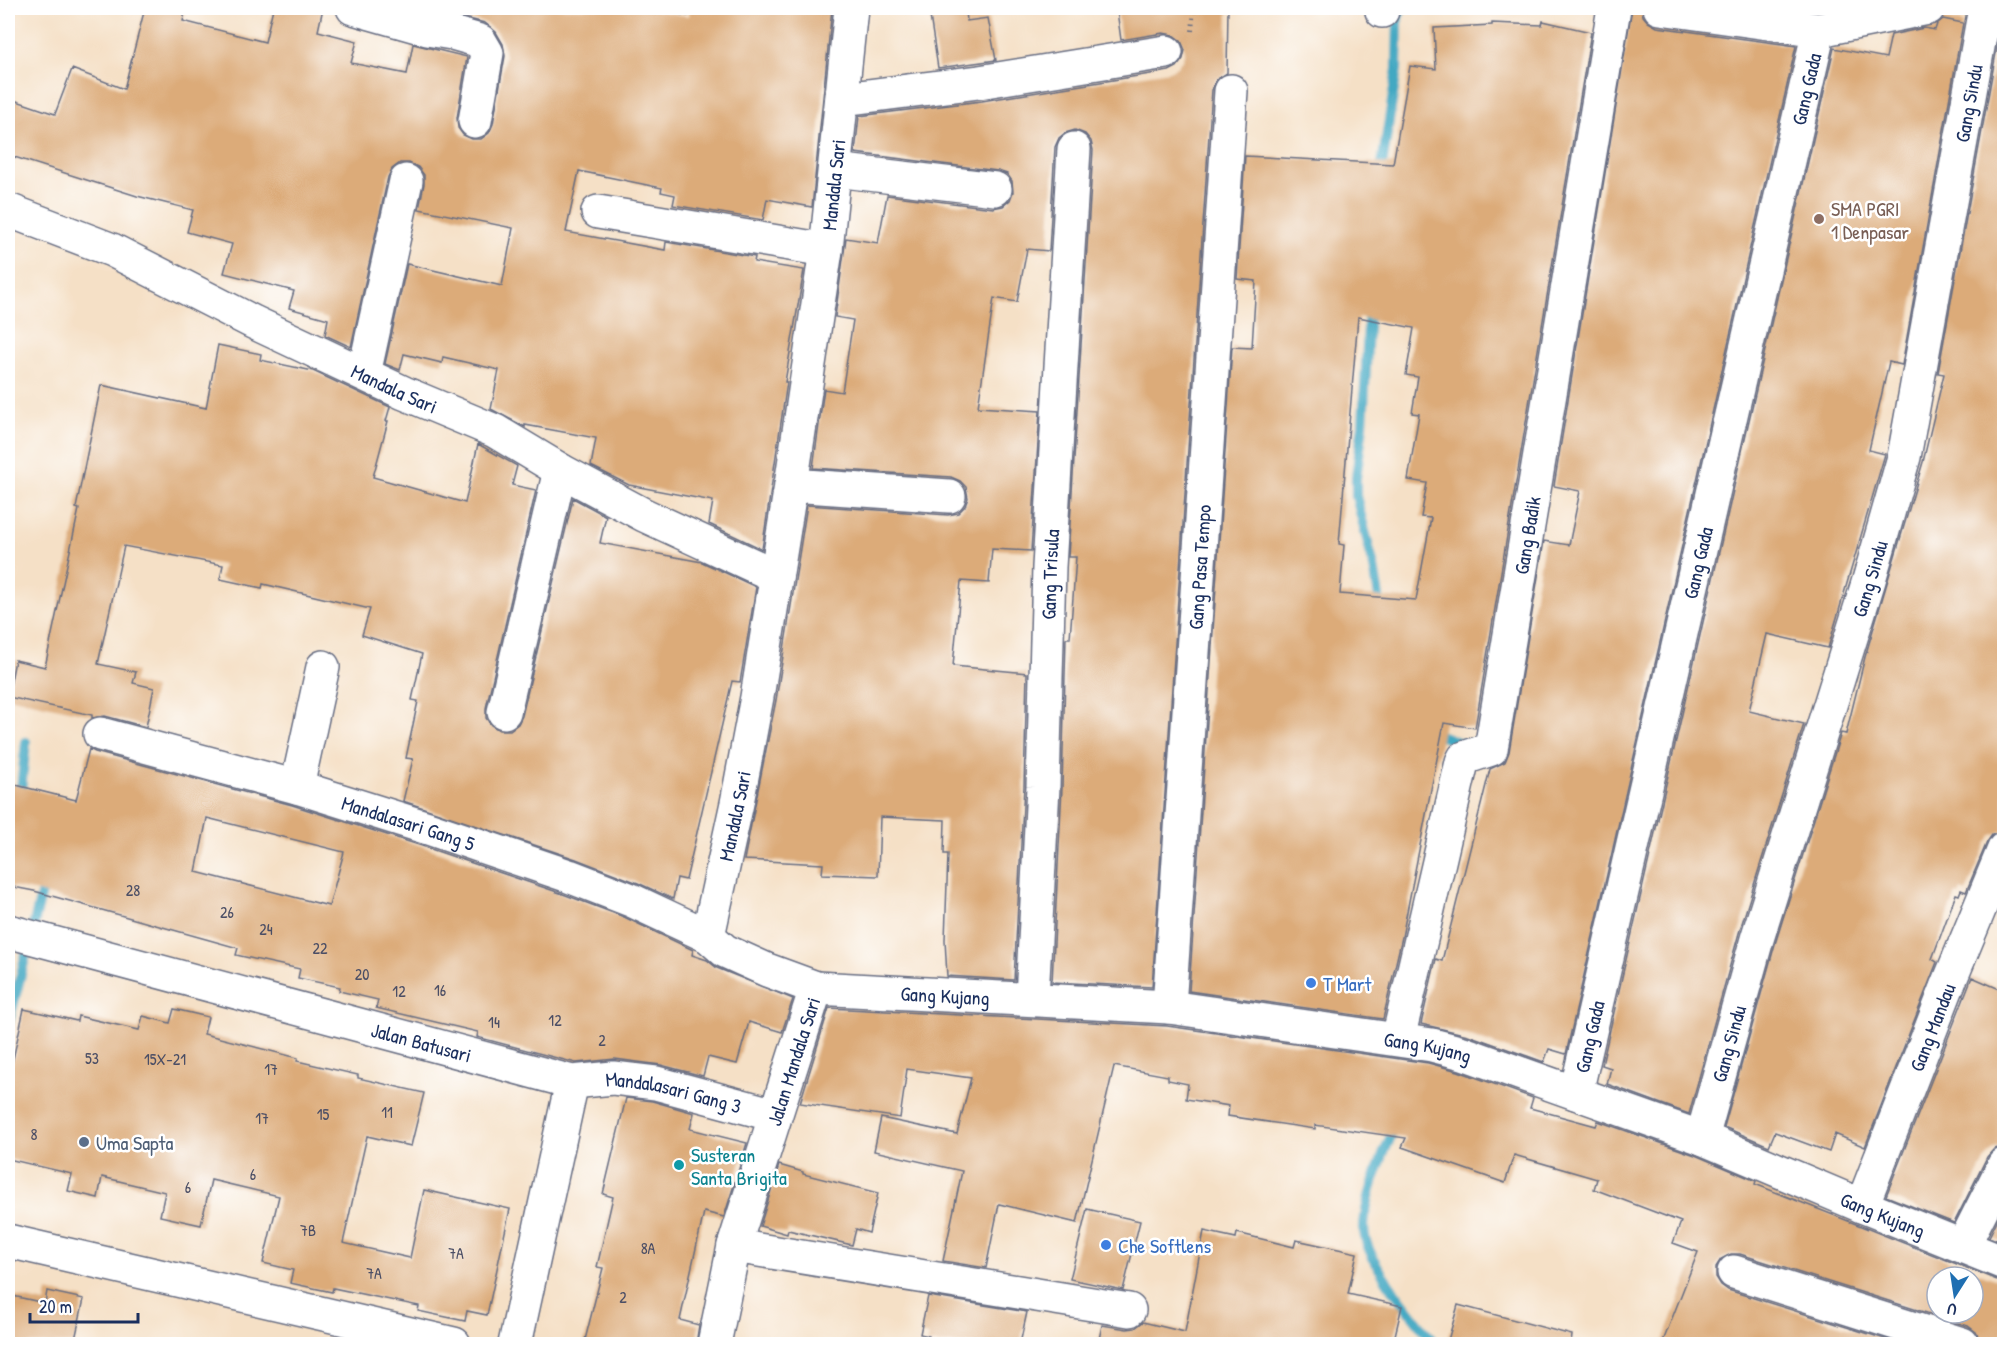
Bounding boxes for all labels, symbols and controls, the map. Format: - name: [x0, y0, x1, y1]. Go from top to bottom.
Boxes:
- street label: Gang Gada: [1784, 50, 1827, 128]
- street label: Gang Sindu: [1948, 62, 1988, 144]
- street label: Mandala Sari: [815, 138, 851, 232]
- place label: SMA PGRI 1 Denpasar: [1831, 195, 1909, 245]
- marker: SMA PGRI 1 Denpasar: [1812, 212, 1826, 226]
- street label: Mandala Sari: [347, 357, 442, 419]
- street label: Gang Badik: [1507, 494, 1546, 576]
- street label: Gang Pasa Tempo: [1181, 504, 1216, 630]
- street label: Gang Gada: [1676, 524, 1719, 601]
- street label: Gang Trisula: [1034, 528, 1065, 620]
- street label: Gang Sindu: [1845, 537, 1893, 620]
- street label: Mandala Sari: [711, 768, 756, 863]
- street label: Mandalasari Gang 5: [339, 788, 479, 857]
- house number: 28: [126, 879, 140, 901]
- house number: 26: [220, 901, 234, 923]
- house number: 24: [259, 918, 273, 940]
- house number: 22: [313, 937, 328, 959]
- house number: 20: [355, 963, 369, 985]
- place label: T Mart: [1323, 970, 1372, 997]
- marker: T Mart: [1304, 976, 1318, 990]
- house number: 16: [434, 979, 446, 1001]
- street label: Gang Kujang: [900, 979, 990, 1011]
- street label: Gang Mandau: [1902, 979, 1961, 1075]
- house number: 12: [392, 980, 406, 1002]
- street label: Jalan Mandala Sari: [760, 993, 826, 1129]
- street label: Gang Gada: [1568, 998, 1610, 1075]
- street label: Gang Sindu: [1705, 1002, 1752, 1085]
- house number: 12: [548, 1009, 562, 1031]
- house number: 14: [488, 1011, 500, 1033]
- street label: Jalan Batusari: [368, 1015, 475, 1068]
- street label: Gang Kujang: [1382, 1025, 1476, 1069]
- house number: 2: [598, 1029, 606, 1051]
- house number: 53: [85, 1047, 99, 1069]
- house number: 15X-21: [144, 1048, 186, 1070]
- house number: 17: [264, 1058, 278, 1080]
- street label: Mandalasari Gang 3: [604, 1064, 745, 1119]
- house number: 11: [381, 1101, 393, 1123]
- house number: 15: [317, 1103, 330, 1125]
- house number: 17: [255, 1107, 269, 1129]
- house number: 8: [31, 1123, 38, 1145]
- place label: Uma Sapta: [96, 1129, 173, 1156]
- marker: Uma Sapta: [77, 1135, 91, 1149]
- place label: Susteran Santa Brigita: [691, 1141, 787, 1191]
- marker: Susteran Santa Brigita: [672, 1158, 686, 1172]
- house number: 6: [250, 1163, 256, 1185]
- house number: 6: [185, 1176, 191, 1198]
- street label: Gang Kujang: [1837, 1185, 1929, 1244]
- house number: 7B: [300, 1219, 316, 1241]
- place label: Che Softlens: [1118, 1232, 1212, 1259]
- house number: 8A: [641, 1237, 656, 1259]
- marker: Che Softlens: [1099, 1238, 1113, 1252]
- house number: 7A: [448, 1242, 464, 1264]
- house number: 7A: [366, 1262, 382, 1284]
- north arrow: [1925, 1265, 1985, 1325]
- scale bar: [30, 1286, 138, 1324]
- house number: 2: [619, 1286, 627, 1308]
- text: 20 m: [39, 1294, 72, 1319]
- text: U: [1945, 1298, 1958, 1321]

